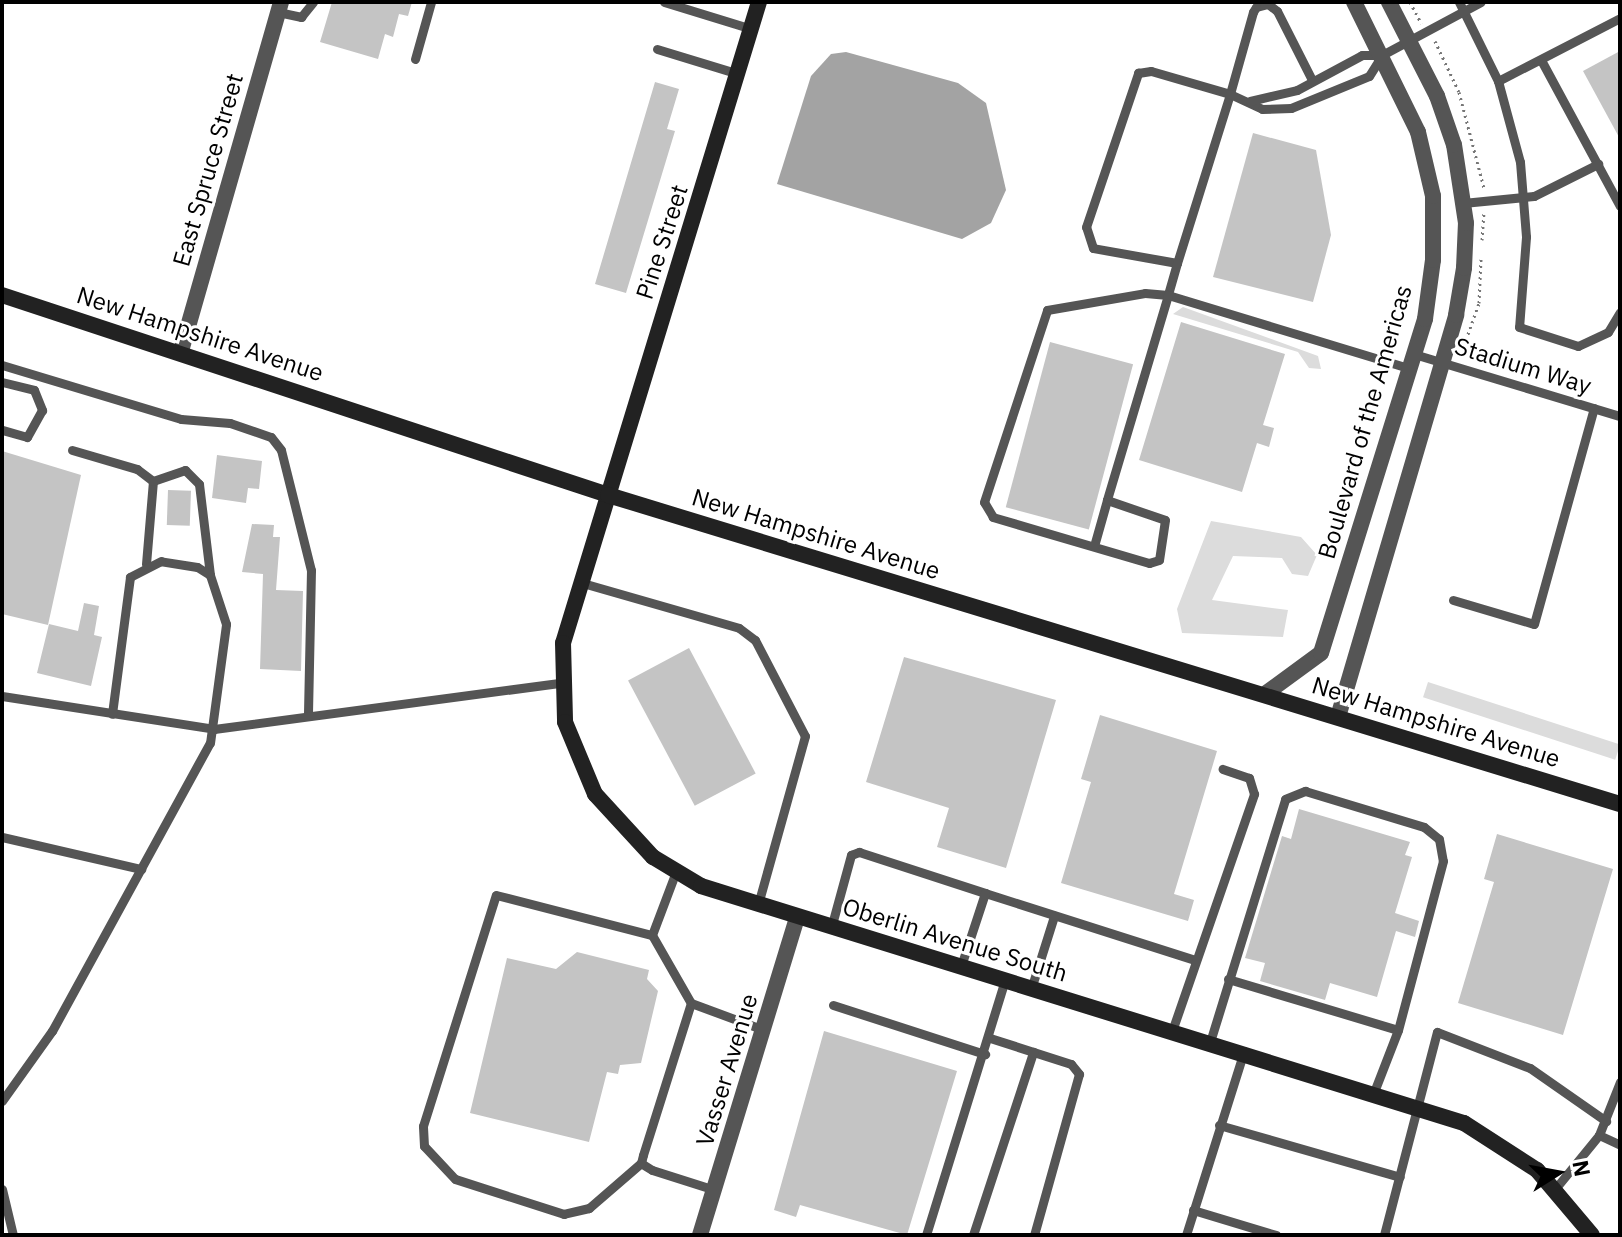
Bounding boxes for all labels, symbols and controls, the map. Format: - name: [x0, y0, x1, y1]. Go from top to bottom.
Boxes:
- street label: East Spruce Street: [167, 70, 249, 270]
- street label: Pine Street: [630, 181, 694, 303]
- street label: New Hampshire Avenue: [73, 280, 327, 388]
- street label: Boulevard of the Americas: [1312, 282, 1418, 562]
- street label: Stadium Way: [1451, 332, 1595, 400]
- street label: New Hampshire Avenue: [689, 483, 943, 585]
- street label: New Hampshire Avenue: [1309, 671, 1563, 773]
- street label: Oberlin Avenue South: [839, 892, 1071, 988]
- street label: Vasser Avenue: [690, 990, 764, 1150]
- north arrow: [1518, 1133, 1598, 1213]
- text: N: [1566, 1158, 1598, 1179]

